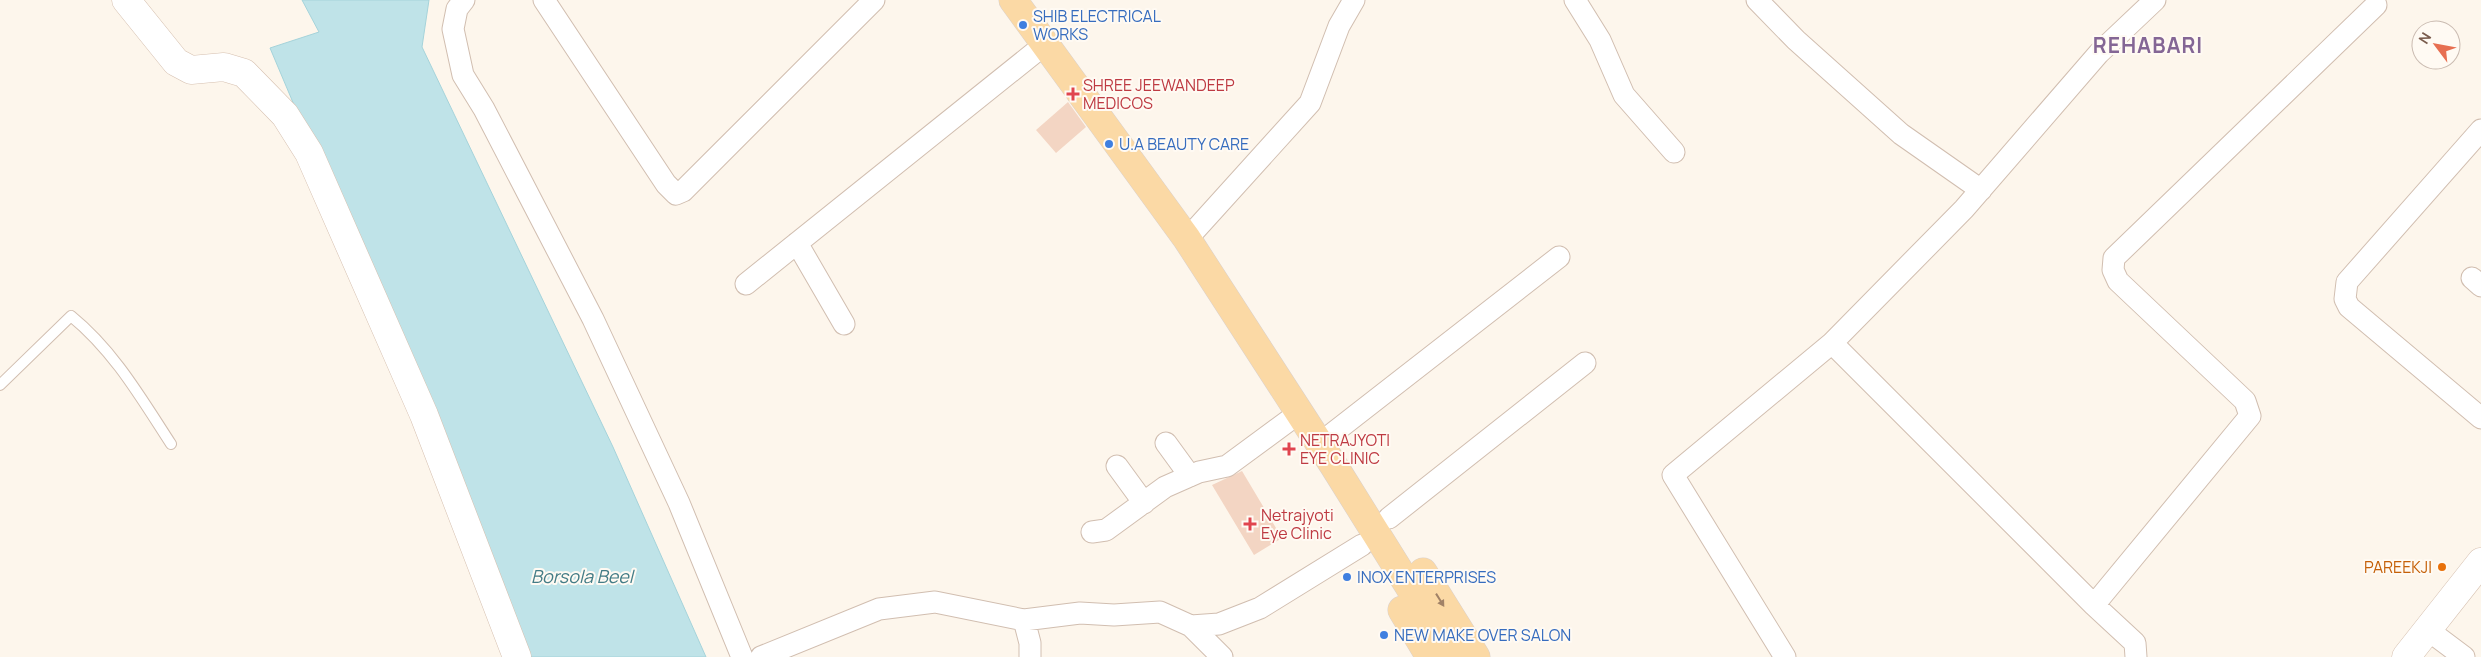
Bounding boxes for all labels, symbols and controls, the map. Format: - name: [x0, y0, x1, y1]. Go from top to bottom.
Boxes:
- place label: SHIB ELECTRICAL WORKS: [1033, 5, 1161, 45]
- marker: SHIB ELECTRICAL WORKS: [1017, 19, 1029, 31]
- north arrow: [2411, 20, 2461, 70]
- text: N: [2414, 29, 2435, 47]
- district label: REHABARI: [2093, 31, 2203, 59]
- place label: SHREE JEEWANDEEP MEDICOS: [1083, 74, 1235, 114]
- marker: SHREE JEEWANDEEP MEDICOS: [1067, 88, 1079, 100]
- place label: U.A BEAUTY CARE: [1119, 133, 1249, 155]
- marker: U.A BEAUTY CARE: [1103, 138, 1115, 150]
- place label: NETRAJYOTI EYE CLINIC: [1300, 429, 1390, 469]
- marker: NETRAJYOTI EYE CLINIC: [1282, 442, 1296, 456]
- place label: Netrajyoti Eye Clinic: [1261, 504, 1334, 544]
- marker: Netrajyoti Eye Clinic: [1243, 517, 1257, 531]
- place label: PAREEKJI: [2364, 556, 2432, 578]
- marker: PAREEKJI: [2436, 561, 2448, 573]
- water label: Borsola Beel: [531, 564, 636, 588]
- place label: INOX ENTERPRISES: [1357, 566, 1496, 588]
- marker: INOX ENTERPRISES: [1341, 571, 1353, 583]
- one-way arrow: [1435, 593, 1445, 606]
- place label: NEW MAKE OVER SALON: [1394, 624, 1571, 646]
- marker: NEW MAKE OVER SALON: [1378, 629, 1390, 641]

